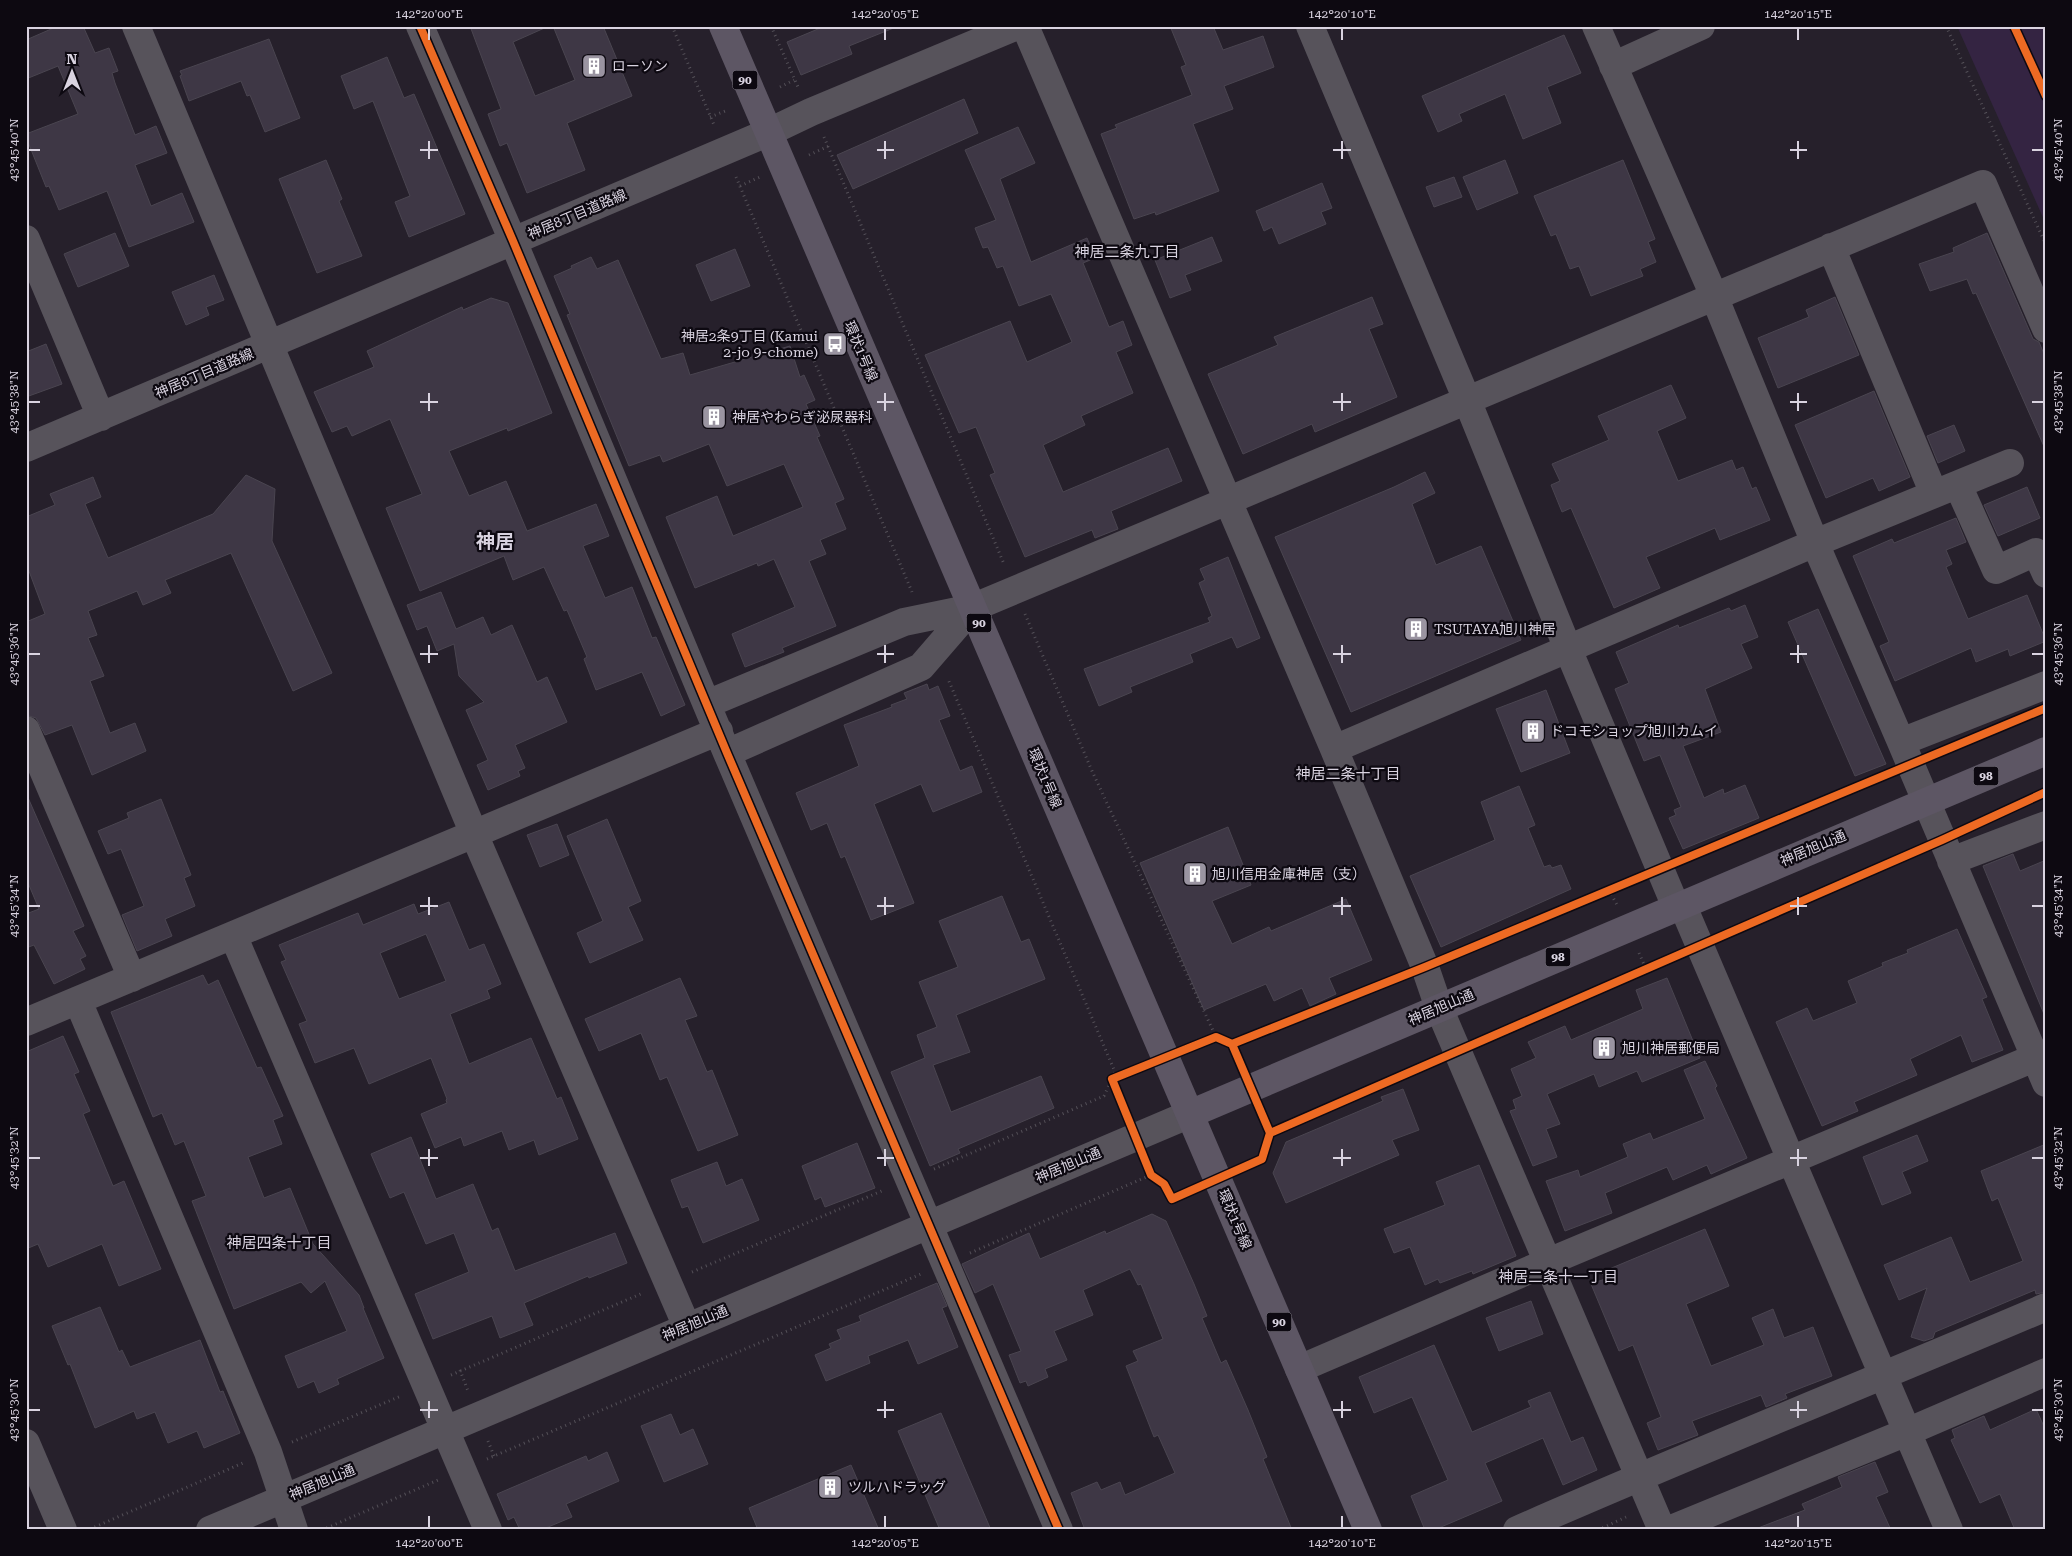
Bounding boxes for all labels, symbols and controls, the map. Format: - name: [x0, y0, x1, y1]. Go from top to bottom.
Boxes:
- text: 142°20'00"E: [395, 7, 463, 21]
- text: 142°20'05"E: [851, 7, 919, 21]
- text: 142°20'10"E: [1308, 7, 1376, 21]
- text: 142°20'15"E: [1764, 7, 1832, 21]
- north arrow: [48, 48, 98, 98]
- text: N: [67, 51, 78, 67]
- building icon: ローソン: [581, 53, 607, 79]
- place label: ローソン: [612, 58, 668, 74]
- road number: 90: [732, 70, 758, 90]
- text: 43°45'40"N: [7, 118, 21, 182]
- text: 43°45'40"N: [2051, 118, 2065, 182]
- street label: 神居8丁目道路線: [525, 186, 629, 242]
- district label: 神居二条九丁目: [1074, 243, 1180, 261]
- street label: 環状1号線: [841, 318, 881, 384]
- place label: 神居2条9丁目 (Kamui 2-jo 9-chome): [681, 328, 819, 360]
- bus stop icon: 神居2条9丁目 (Kamui 2-jo 9-chome): [822, 331, 848, 357]
- street label: 神居8丁目道路線: [152, 345, 256, 401]
- text: 43°45'38"N: [7, 370, 21, 434]
- text: 43°45'38"N: [2051, 370, 2065, 434]
- building icon: 神居やわらぎ泌尿器科: [701, 404, 727, 430]
- place label: 神居やわらぎ泌尿器科: [732, 409, 872, 425]
- district label: 神居: [476, 530, 514, 553]
- road number: 90: [966, 614, 992, 632]
- building icon: TSUTAYA旭川神居: [1403, 616, 1429, 642]
- place label: TSUTAYA旭川神居: [1434, 621, 1556, 637]
- text: 43°45'36"N: [7, 622, 21, 686]
- text: 43°45'36"N: [2051, 622, 2065, 686]
- building icon: ドコモショップ旭川カムイ: [1520, 718, 1546, 744]
- place label: ドコモショップ旭川カムイ: [1550, 723, 1718, 739]
- street label: 環状1号線: [1025, 745, 1065, 811]
- district label: 神居二条十丁目: [1295, 765, 1401, 783]
- road number: 98: [1974, 766, 1998, 786]
- street label: 神居旭山通: [1778, 827, 1848, 869]
- building icon: 旭川信用金庫神居（支）: [1182, 861, 1208, 887]
- place label: 旭川信用金庫神居（支）: [1212, 866, 1366, 882]
- text: 43°45'34"N: [7, 874, 21, 938]
- text: 43°45'34"N: [2051, 874, 2065, 938]
- road number: 98: [1546, 948, 1570, 966]
- street label: 神居旭山通: [1406, 986, 1476, 1028]
- building icon: 旭川神居郵便局: [1591, 1035, 1617, 1061]
- place label: 旭川神居郵便局: [1622, 1040, 1720, 1056]
- text: 43°45'32"N: [7, 1126, 21, 1190]
- text: 43°45'32"N: [2051, 1126, 2065, 1190]
- street label: 神居旭山通: [1033, 1144, 1103, 1186]
- street label: 環状1号線: [1215, 1186, 1255, 1252]
- district label: 神居四条十丁目: [226, 1234, 332, 1252]
- district label: 神居二条十一丁目: [1498, 1268, 1618, 1286]
- street label: 神居旭山通: [660, 1302, 730, 1344]
- road number: 90: [1266, 1312, 1292, 1331]
- text: 43°45'30"N: [7, 1378, 21, 1442]
- text: 43°45'30"N: [2051, 1378, 2065, 1442]
- street label: 神居旭山通: [287, 1461, 357, 1503]
- building icon: ツルハドラッグ: [817, 1474, 843, 1500]
- place label: ツルハドラッグ: [848, 1479, 946, 1495]
- text: 142°20'00"E: [395, 1536, 463, 1550]
- text: 142°20'05"E: [851, 1536, 919, 1550]
- text: 142°20'10"E: [1308, 1536, 1376, 1550]
- text: 142°20'15"E: [1764, 1536, 1832, 1550]

